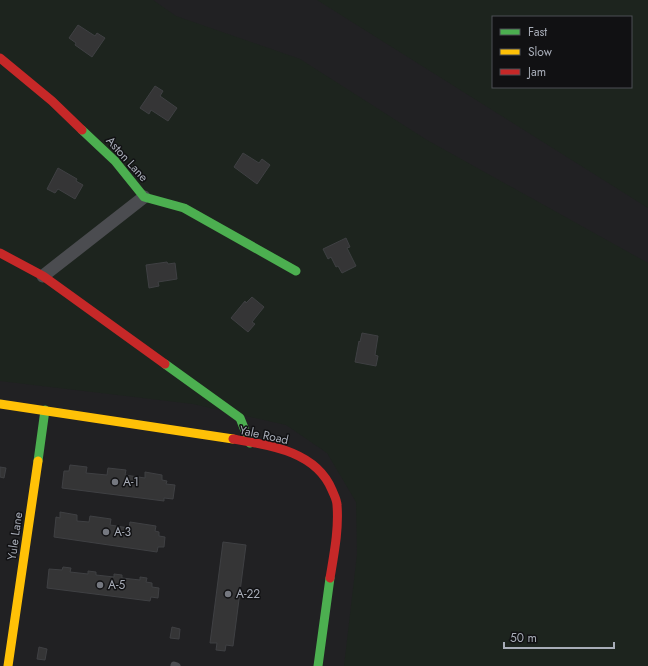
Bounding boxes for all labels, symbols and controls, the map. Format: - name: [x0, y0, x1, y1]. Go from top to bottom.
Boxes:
- legend: [492, 16, 632, 88]
- text: Fast: [528, 23, 547, 41]
- text: Slow: [528, 43, 553, 61]
- text: Jam: [526, 63, 546, 81]
- street label: Aston Lane: [102, 132, 152, 186]
- street label: Yale Road: [238, 421, 290, 449]
- place label: A-1: [123, 473, 139, 491]
- marker: A-1: [110, 477, 120, 487]
- street label: Yule Lane: [3, 511, 27, 561]
- place label: A-3: [114, 523, 131, 541]
- marker: A-3: [101, 527, 111, 537]
- place label: A-5: [108, 576, 125, 594]
- marker: A-5: [95, 580, 105, 590]
- place label: A-22: [236, 585, 260, 603]
- marker: A-22: [223, 589, 233, 599]
- scale bar: [504, 624, 614, 650]
- text: 50 m: [510, 629, 537, 647]

